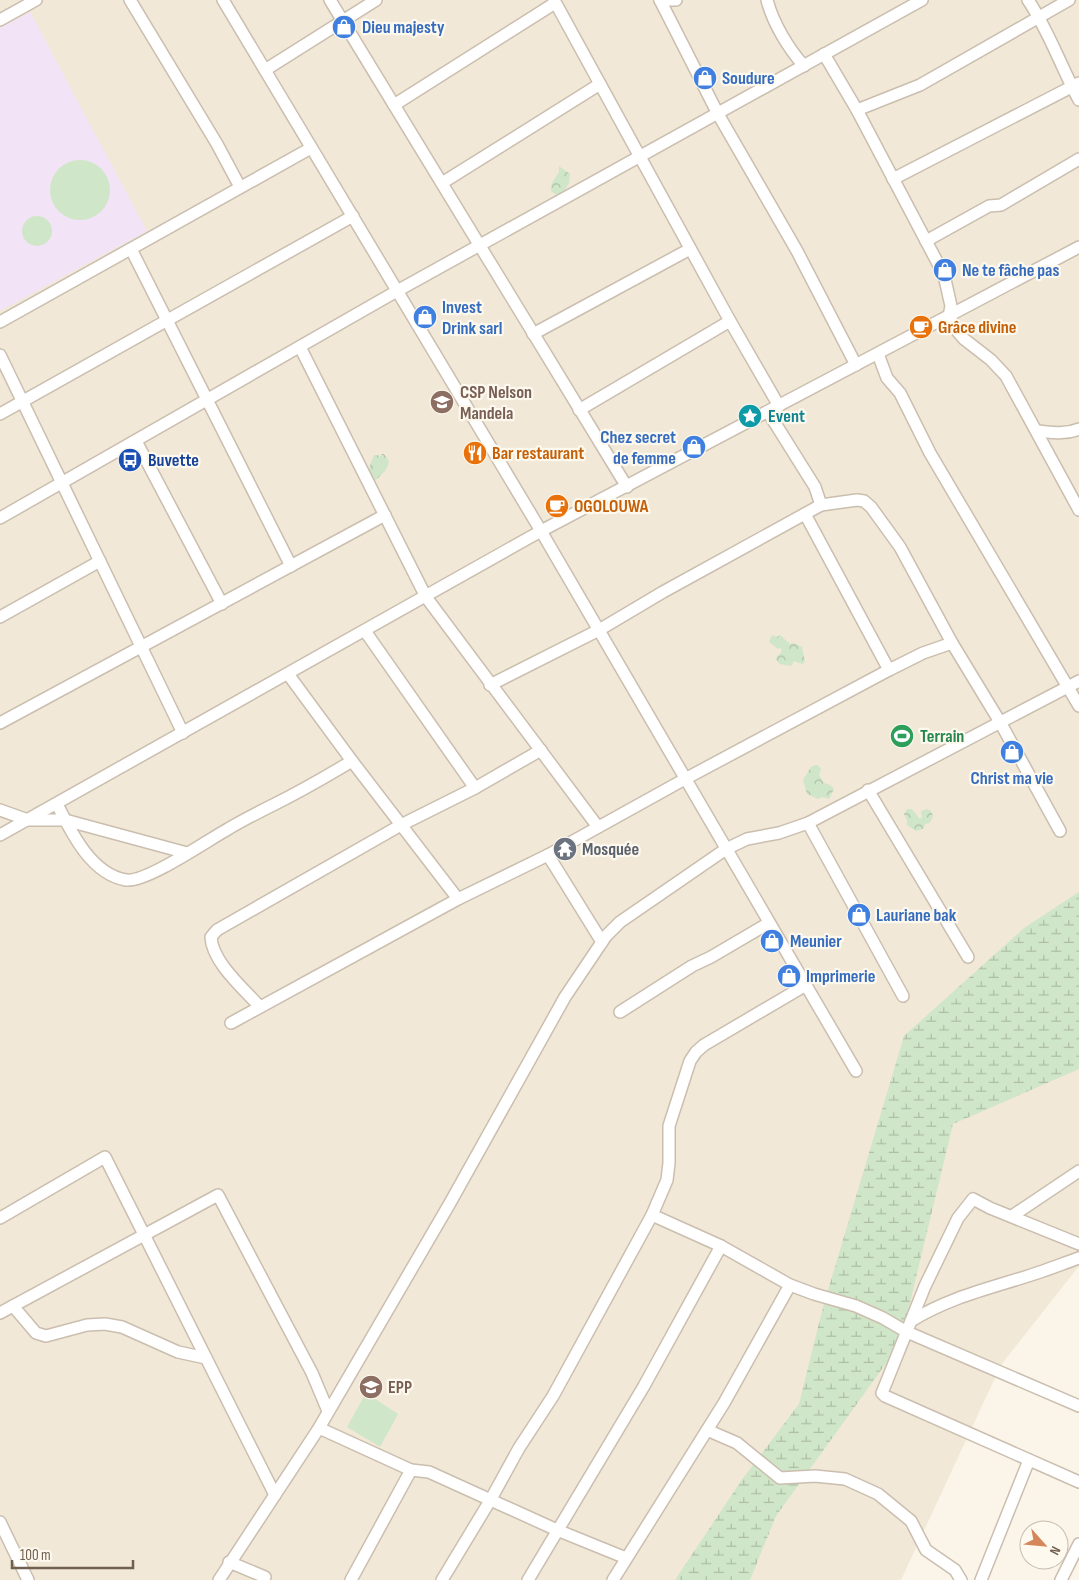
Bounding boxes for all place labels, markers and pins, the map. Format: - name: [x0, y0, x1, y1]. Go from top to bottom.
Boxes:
- shop icon: Dieu majesty: [331, 14, 357, 40]
- place label: Dieu majesty: [362, 17, 445, 38]
- shop icon: Soudure: [692, 65, 718, 91]
- place label: Soudure: [722, 68, 775, 89]
- shop icon: Ne te fâche pas: [932, 257, 958, 283]
- place label: Ne te fâche pas: [962, 260, 1059, 281]
- place label: Invest Drink sarl: [442, 297, 502, 339]
- shop icon: Invest Drink sarl: [412, 304, 438, 330]
- cafe icon: Grâce divine: [908, 314, 934, 340]
- place label: Grâce divine: [938, 317, 1017, 338]
- place label: CSP Nelson Mandela: [460, 382, 532, 424]
- school or university icon: CSP Nelson Mandela: [429, 389, 455, 415]
- place icon: Event: [737, 403, 763, 429]
- place label: Event: [768, 406, 805, 427]
- place label: Chez secret de femme: [600, 427, 676, 469]
- shop icon: Chez secret de femme: [681, 434, 707, 460]
- restaurant icon: Bar restaurant: [462, 440, 488, 466]
- place label: Bar restaurant: [492, 443, 584, 464]
- bus stop icon: Buvette: [117, 447, 143, 473]
- place label: Buvette: [148, 450, 199, 471]
- cafe icon: OGOLOUWA: [544, 493, 570, 519]
- place label: OGOLOUWA: [574, 496, 649, 517]
- sports icon: Terrain: [889, 723, 915, 749]
- place label: Terrain: [920, 726, 964, 747]
- shop icon: Christ ma vie: [999, 739, 1025, 765]
- place label: Christ ma vie: [970, 768, 1054, 789]
- temple icon: Mosquée: [552, 836, 578, 862]
- place label: Mosquée: [582, 839, 639, 860]
- shop icon: Lauriane bak: [846, 902, 872, 928]
- place label: Lauriane bak: [876, 905, 957, 926]
- shop icon: Meunier: [759, 928, 785, 954]
- place label: Meunier: [790, 931, 842, 952]
- shop icon: Imprimerie: [776, 963, 802, 989]
- place label: Imprimerie: [806, 966, 875, 987]
- school or university icon: EPP: [358, 1374, 384, 1400]
- place label: EPP: [388, 1377, 412, 1398]

